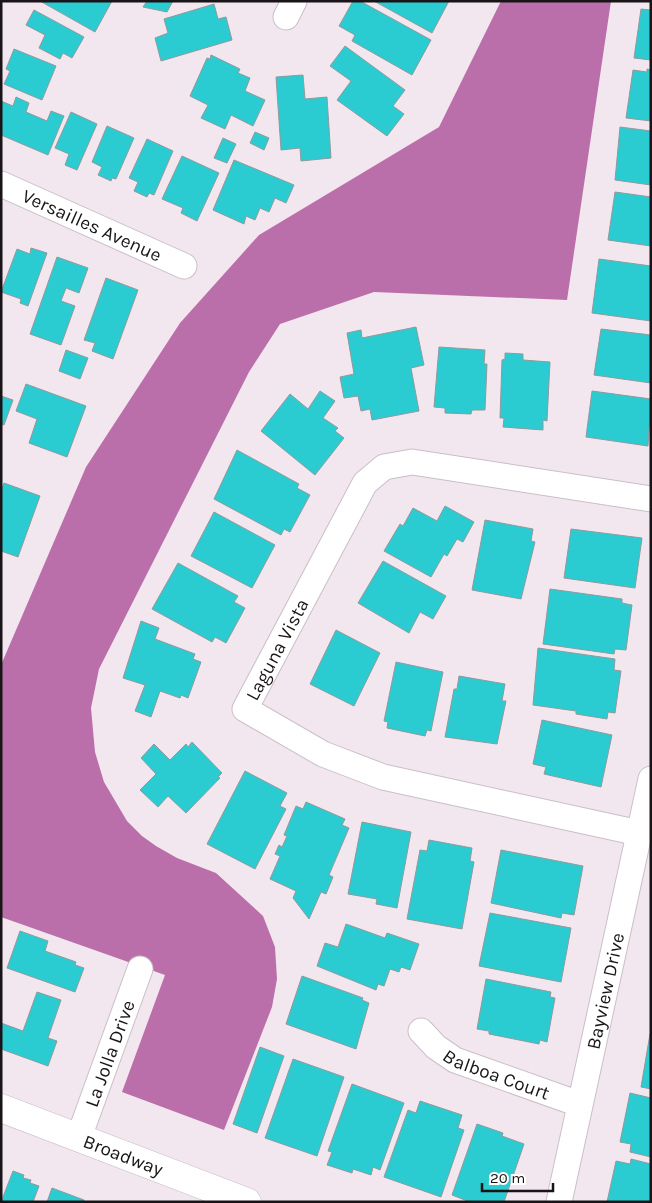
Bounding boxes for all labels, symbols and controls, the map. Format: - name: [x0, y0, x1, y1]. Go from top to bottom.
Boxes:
- street label: Versailles Avenue: [19, 185, 165, 267]
- street label: Laguna Vista: [242, 595, 314, 704]
- street label: Bayview Drive: [583, 931, 629, 1052]
- street label: La Jolla Drive: [81, 997, 140, 1110]
- street label: Balboa Court: [438, 1045, 553, 1105]
- street label: Broadway: [80, 1130, 166, 1181]
- scale bar: [482, 1160, 553, 1192]
- text: 20 m: [490, 1169, 525, 1187]

